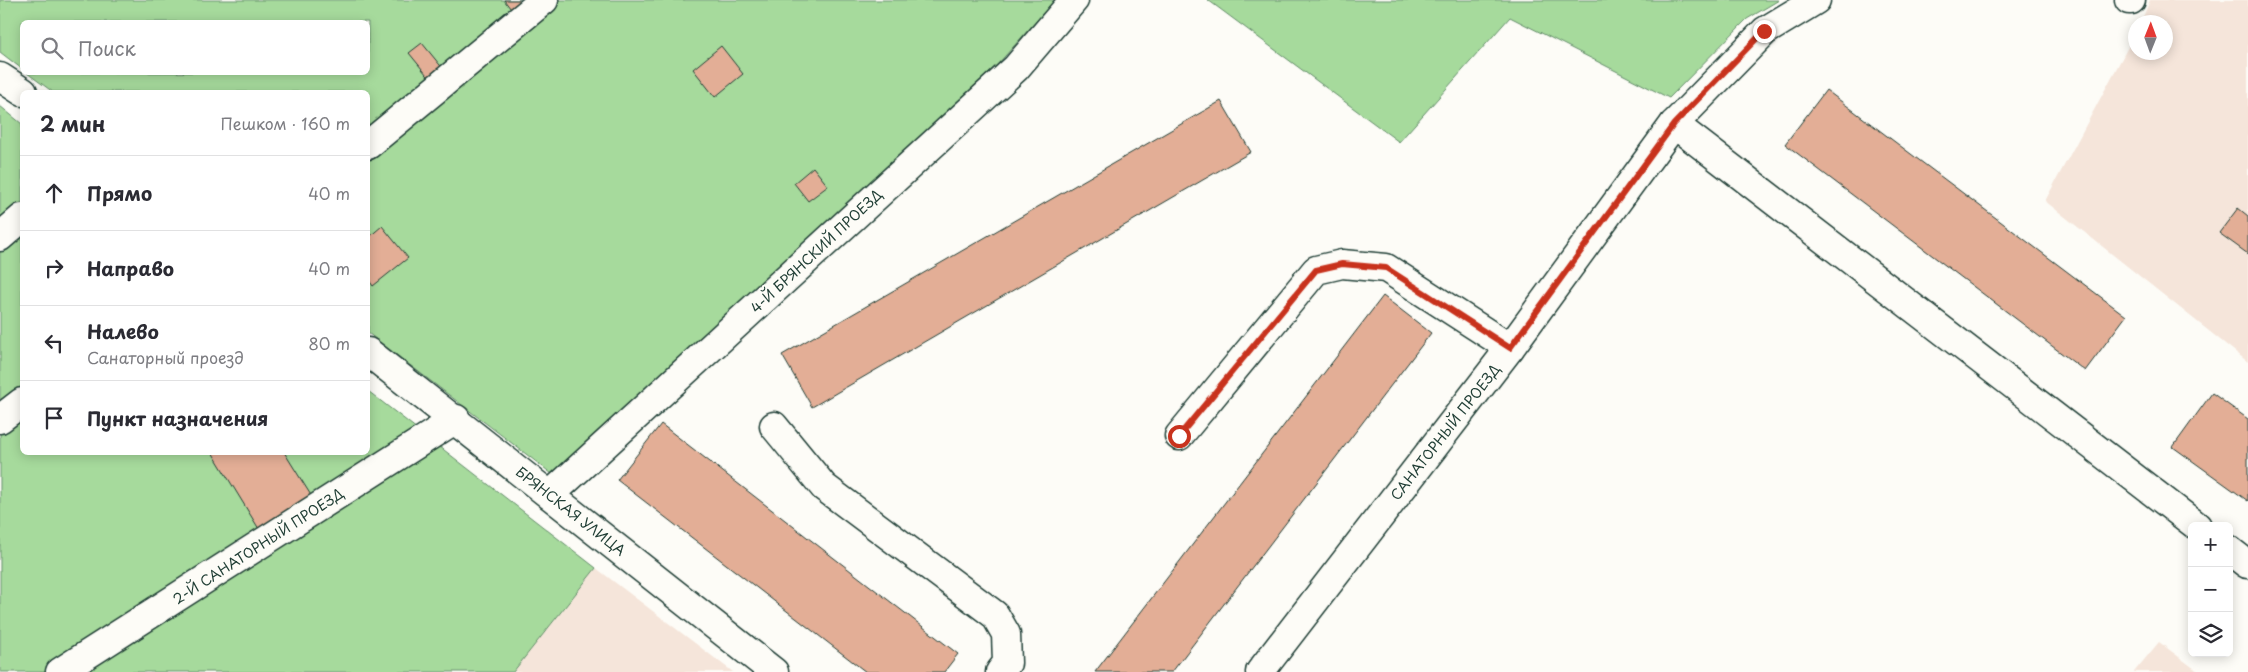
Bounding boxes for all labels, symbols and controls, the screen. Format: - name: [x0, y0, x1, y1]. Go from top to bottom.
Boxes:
- north arrow: [2128, 15, 2173, 60]
- search box: [20, 20, 370, 75]
- route end: [1753, 20, 1776, 43]
- icon: search: [38, 34, 66, 62]
- text: Поиск: [78, 34, 136, 62]
- text: 2 мин: [40, 107, 105, 139]
- text: Пешком · 160 m: [221, 111, 350, 135]
- icon: ahead: [40, 179, 68, 207]
- text: Прямо: [87, 179, 152, 207]
- text: 40 m: [308, 181, 350, 205]
- street label: 4-Й БРЯНСКИЙ ПРОЕЗД: [746, 184, 887, 318]
- icon: right: [40, 254, 68, 282]
- text: Направо: [87, 254, 174, 282]
- text: 40 m: [308, 256, 350, 280]
- text: Налево: [87, 317, 159, 345]
- icon: left: [40, 329, 68, 357]
- text: 80 m: [308, 331, 350, 355]
- text: Санаторный проезд: [87, 345, 244, 369]
- street label: САНАТОРНЫЙ ПРОЕЗД: [1385, 359, 1505, 504]
- icon: arrive: [40, 404, 68, 432]
- text: Пункт назначения: [87, 404, 268, 432]
- route start: [1168, 425, 1191, 448]
- street label: БРЯНСКАЯ УЛИЦА: [512, 461, 631, 561]
- street label: 2-Й САНАТОРНЫЙ ПРОЕЗД: [169, 483, 348, 609]
- map controls: [2188, 522, 2233, 657]
- button: +: [2188, 522, 2233, 567]
- button: −: [2188, 567, 2233, 612]
- button: layers: [2188, 612, 2233, 657]

